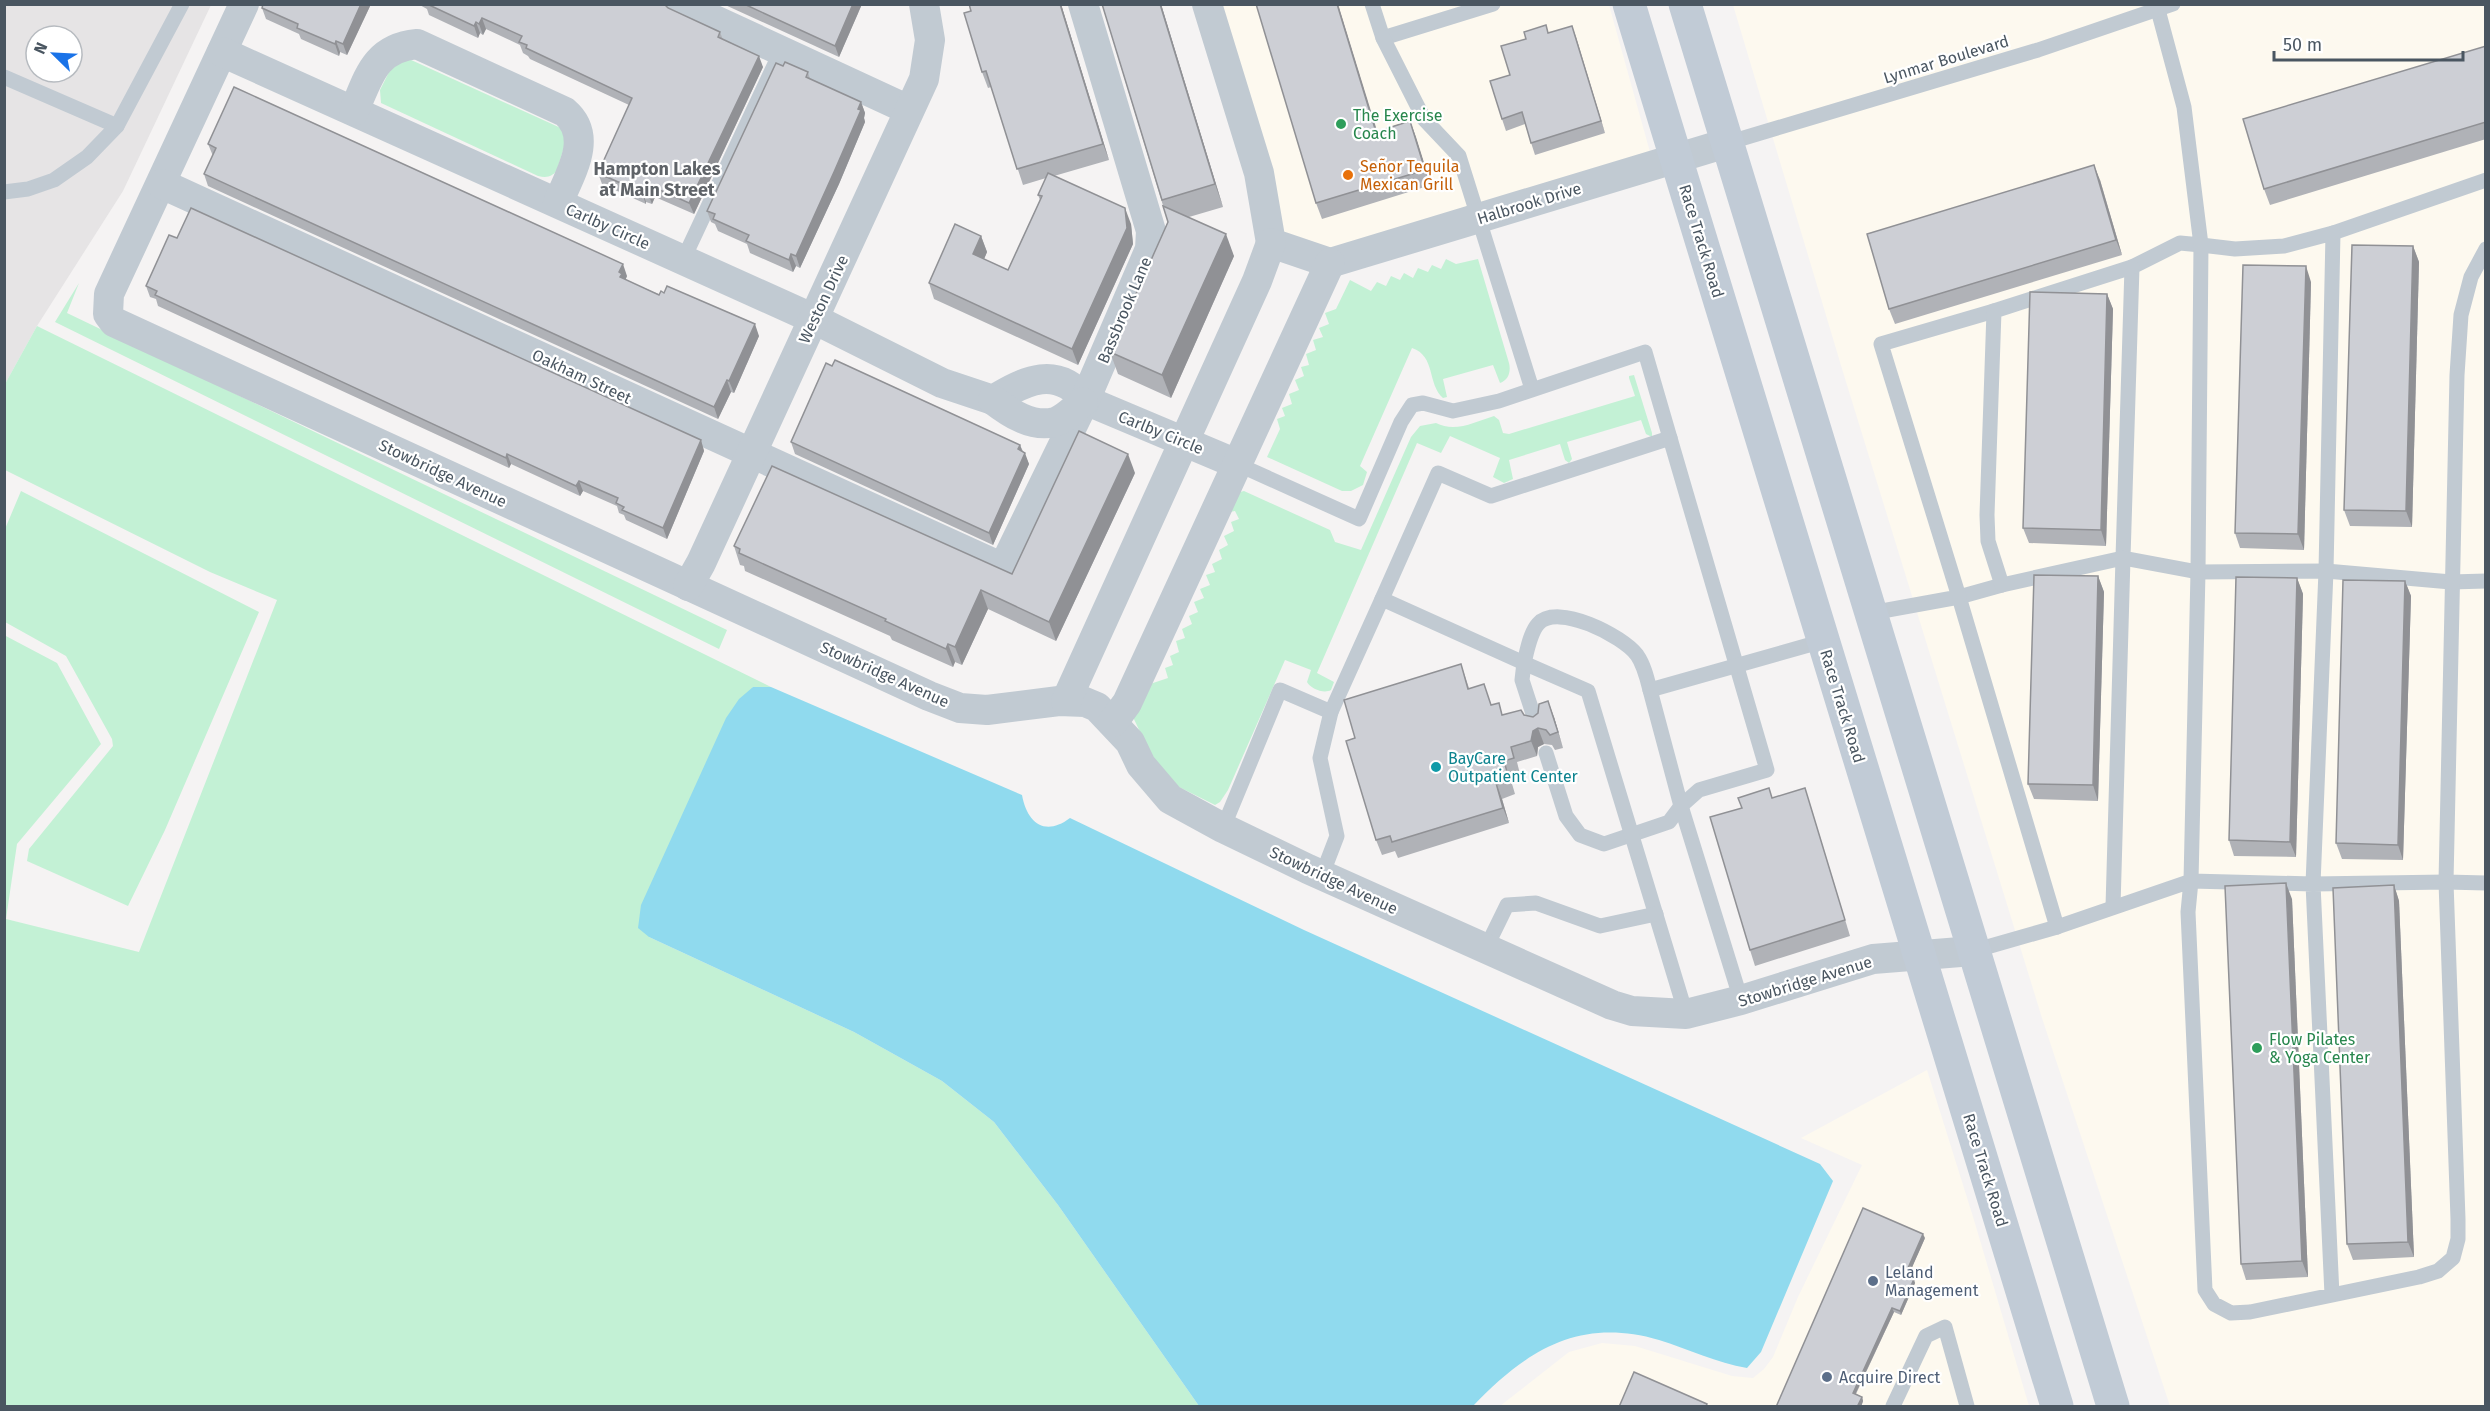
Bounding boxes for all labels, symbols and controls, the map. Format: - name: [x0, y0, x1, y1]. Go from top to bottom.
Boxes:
- north arrow: [24, 24, 84, 84]
- scale bar: [2274, 24, 2463, 62]
- street label: Lynmar Boulevard: [1881, 31, 2011, 88]
- text: 50 m: [2283, 34, 2322, 56]
- text: N: [30, 39, 52, 57]
- place label: The Exercise Coach: [1353, 106, 1443, 143]
- marker: The Exercise Coach: [1334, 117, 1348, 131]
- place label: Señor Tequila Mexican Grill: [1360, 157, 1459, 194]
- district label: Hampton Lakes at Main Street: [594, 158, 721, 201]
- marker: Señor Tequila Mexican Grill: [1341, 168, 1355, 182]
- street label: Halbrook Drive: [1475, 179, 1584, 228]
- street label: Race Track Road: [1675, 182, 1728, 300]
- street label: Carlby Circle: [563, 199, 653, 253]
- street label: Weston Drive: [795, 252, 852, 346]
- street label: Bassbrook Lane: [1093, 254, 1155, 366]
- street label: Oakham Street: [529, 345, 635, 408]
- street label: Carlby Circle: [1115, 407, 1206, 458]
- street label: Stowbridge Avenue: [376, 435, 510, 511]
- street label: Stowbridge Avenue: [817, 638, 952, 711]
- street label: Race Track Road: [1816, 647, 1869, 765]
- place label: BayCare Outpatient Center: [1448, 749, 1579, 786]
- marker: BayCare Outpatient Center: [1429, 760, 1443, 774]
- street label: Stowbridge Avenue: [1267, 842, 1401, 918]
- street label: Stowbridge Avenue: [1736, 952, 1874, 1011]
- place label: Flow Pilates & Yoga Center: [2269, 1030, 2371, 1067]
- marker: Flow Pilates & Yoga Center: [2250, 1041, 2264, 1055]
- street label: Race Track Road: [1959, 1111, 2012, 1229]
- place label: Leland Management: [1885, 1263, 1979, 1300]
- marker: Leland Management: [1866, 1274, 1880, 1288]
- place label: Acquire Direct: [1839, 1368, 1940, 1387]
- marker: Acquire Direct: [1820, 1370, 1834, 1384]

